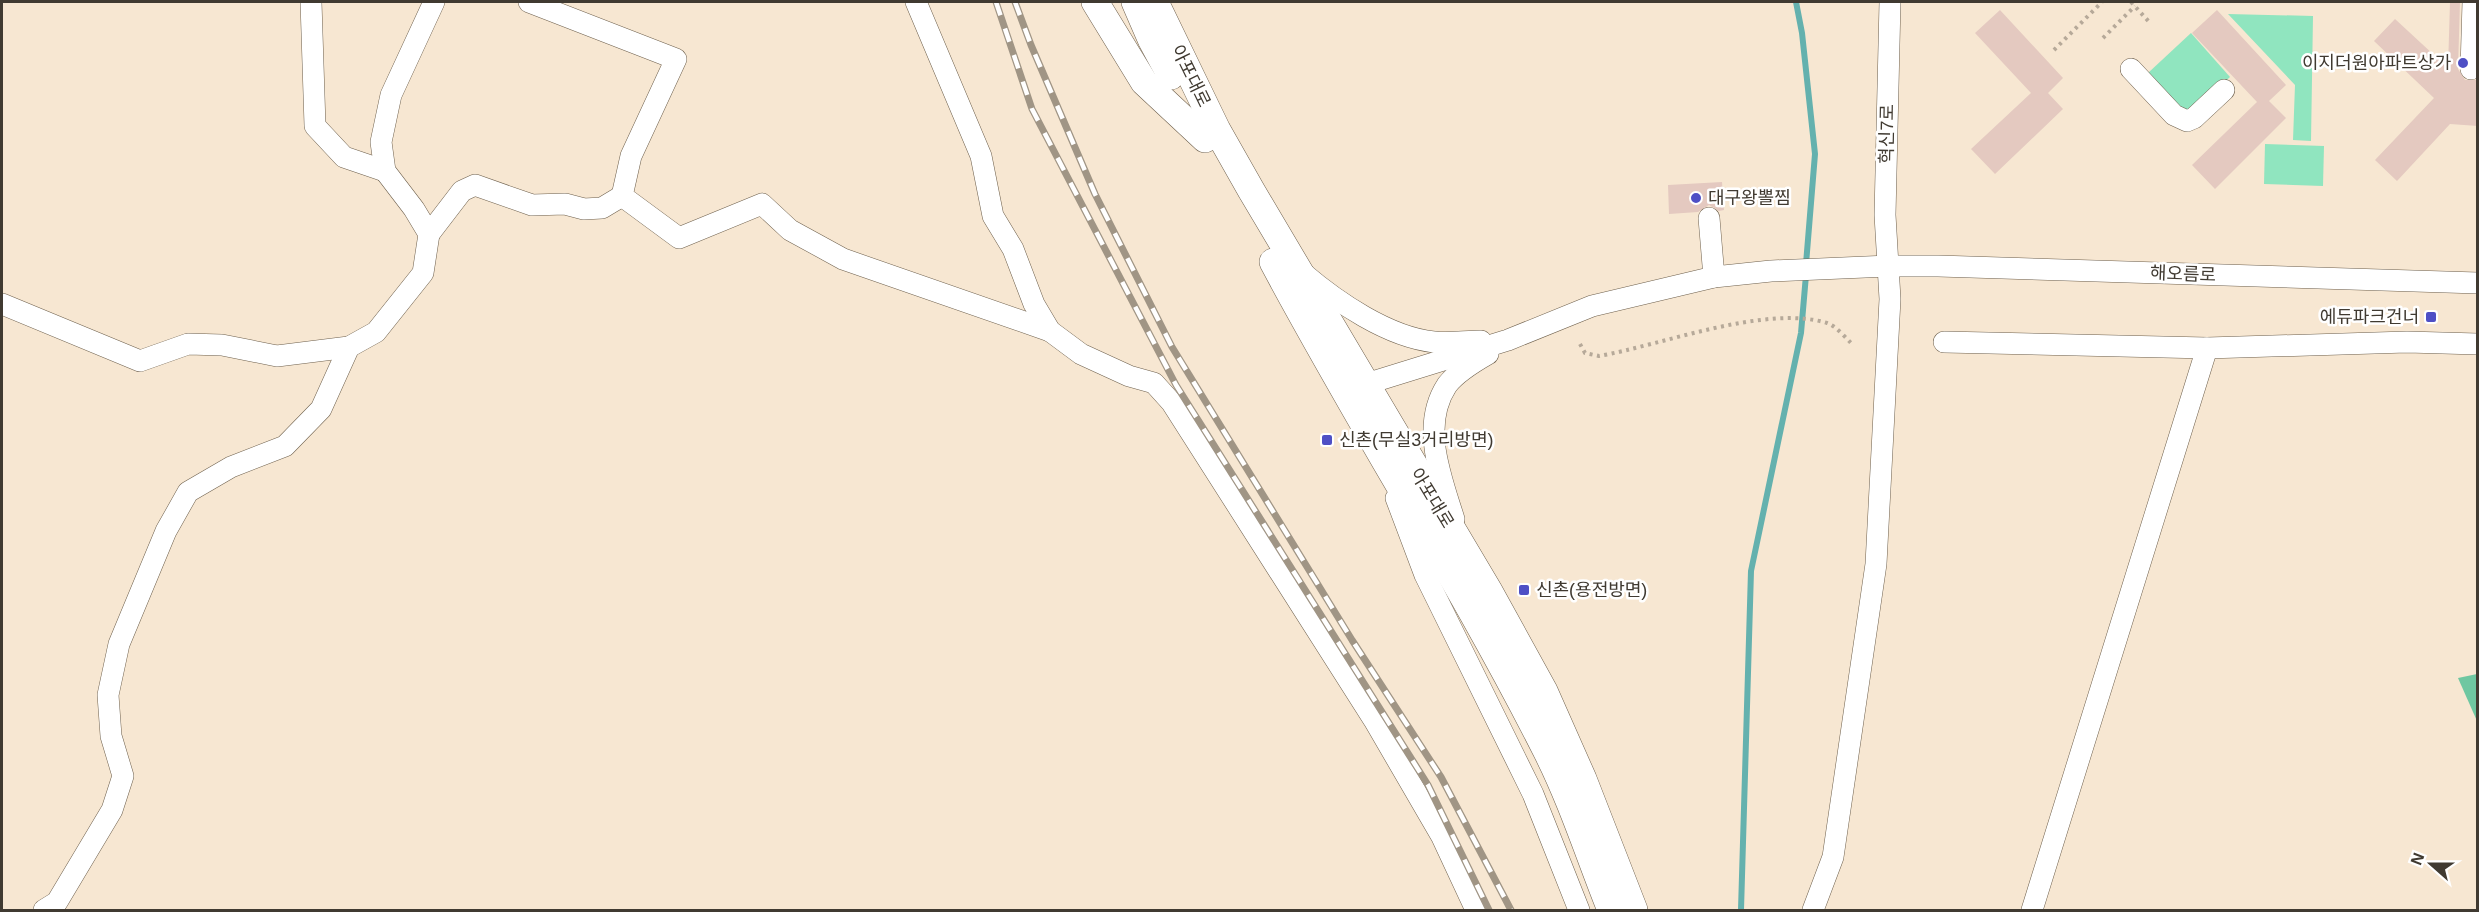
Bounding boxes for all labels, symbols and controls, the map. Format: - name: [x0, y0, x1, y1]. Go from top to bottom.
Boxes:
- street label: 아포대로: [1167, 42, 1215, 110]
- place label: 이지더원아파트상가: [2302, 53, 2451, 73]
- marker: 이지더원아파트상가: [2456, 56, 2470, 70]
- street label: 혁신7로: [1876, 104, 1898, 164]
- place label: 대구왕뽈찜: [1708, 188, 1791, 208]
- marker: 대구왕뽈찜: [1689, 191, 1703, 205]
- street label: 해오름로: [2150, 263, 2216, 285]
- place label: 에듀파크건너: [2320, 307, 2419, 327]
- marker: 에듀파크건너: [2424, 310, 2438, 324]
- place label: 신촌(무실3거리방면): [1339, 430, 1493, 450]
- marker: 신촌(무실3거리방면): [1320, 433, 1334, 447]
- street label: 아포대로: [1406, 464, 1458, 532]
- place label: 신촌(용전방면): [1536, 580, 1647, 600]
- marker: 신촌(용전방면): [1517, 583, 1531, 597]
- north arrow: [2401, 834, 2461, 894]
- text: N: [2407, 850, 2427, 867]

